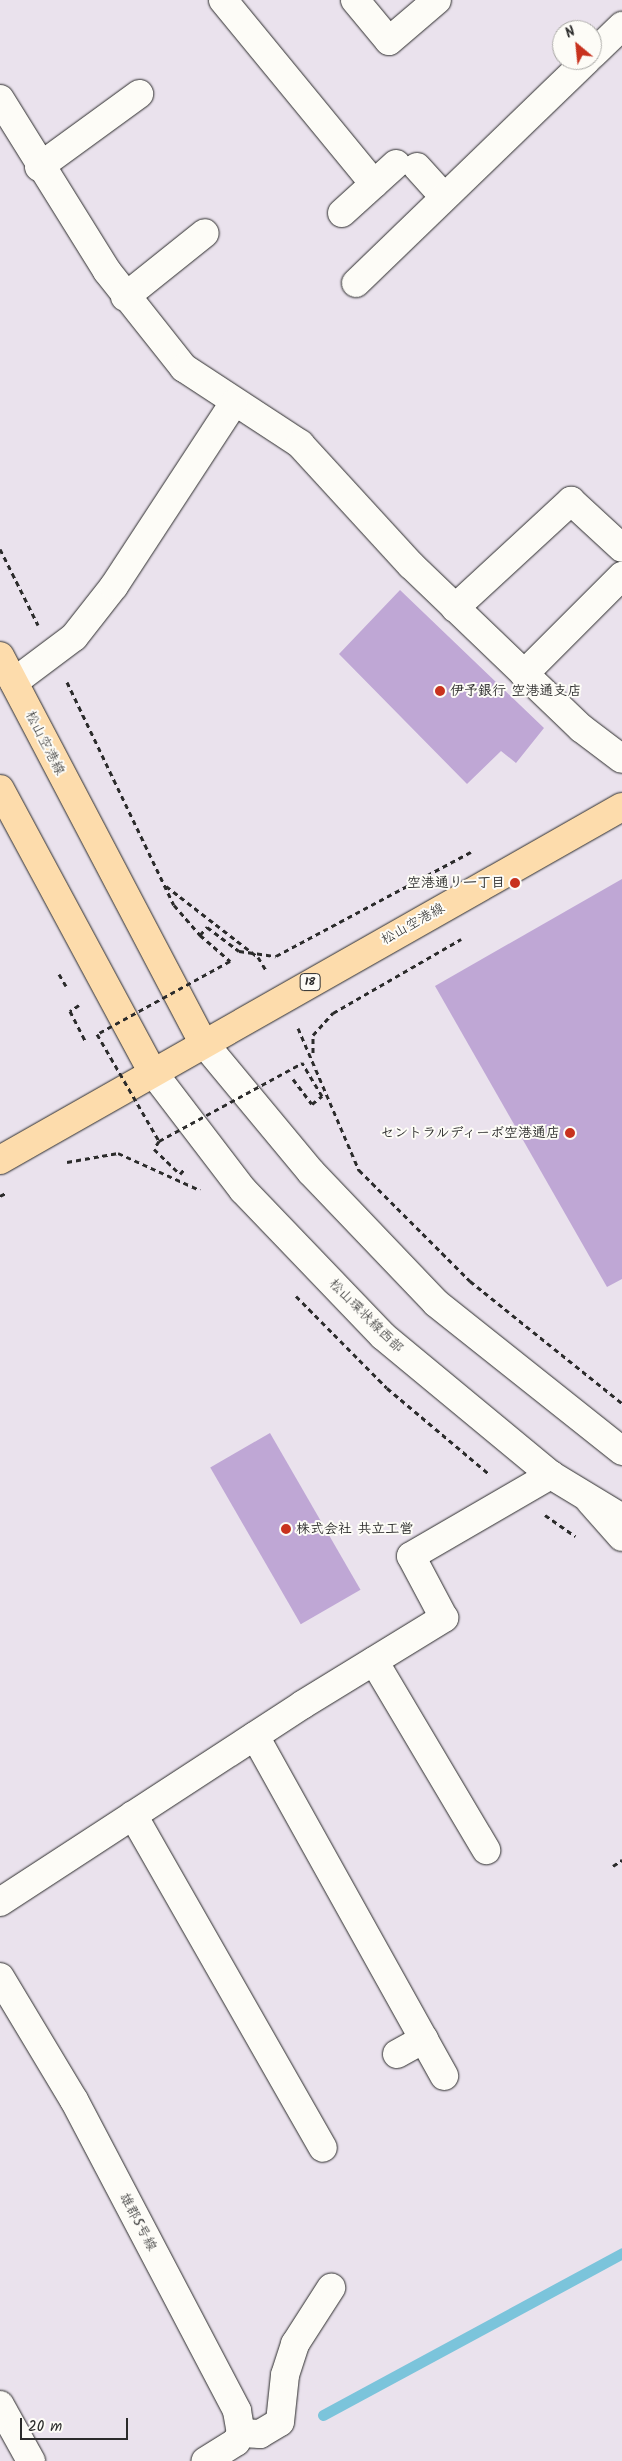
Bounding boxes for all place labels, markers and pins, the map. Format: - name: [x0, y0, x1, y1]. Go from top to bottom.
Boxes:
- place label: 伊予銀行 空港通支店: [450, 683, 581, 699]
- marker: 伊予銀行 空港通支店: [434, 685, 446, 697]
- place label: 空港通り一丁目: [407, 875, 505, 891]
- marker: 空港通り一丁目: [509, 877, 521, 889]
- place label: セントラルディーボ空港通店: [378, 1125, 560, 1141]
- marker: セントラルディーボ空港通店: [564, 1127, 576, 1139]
- place label: 株式会社 共立工営: [296, 1521, 413, 1537]
- marker: 株式会社 共立工営: [280, 1523, 292, 1535]

